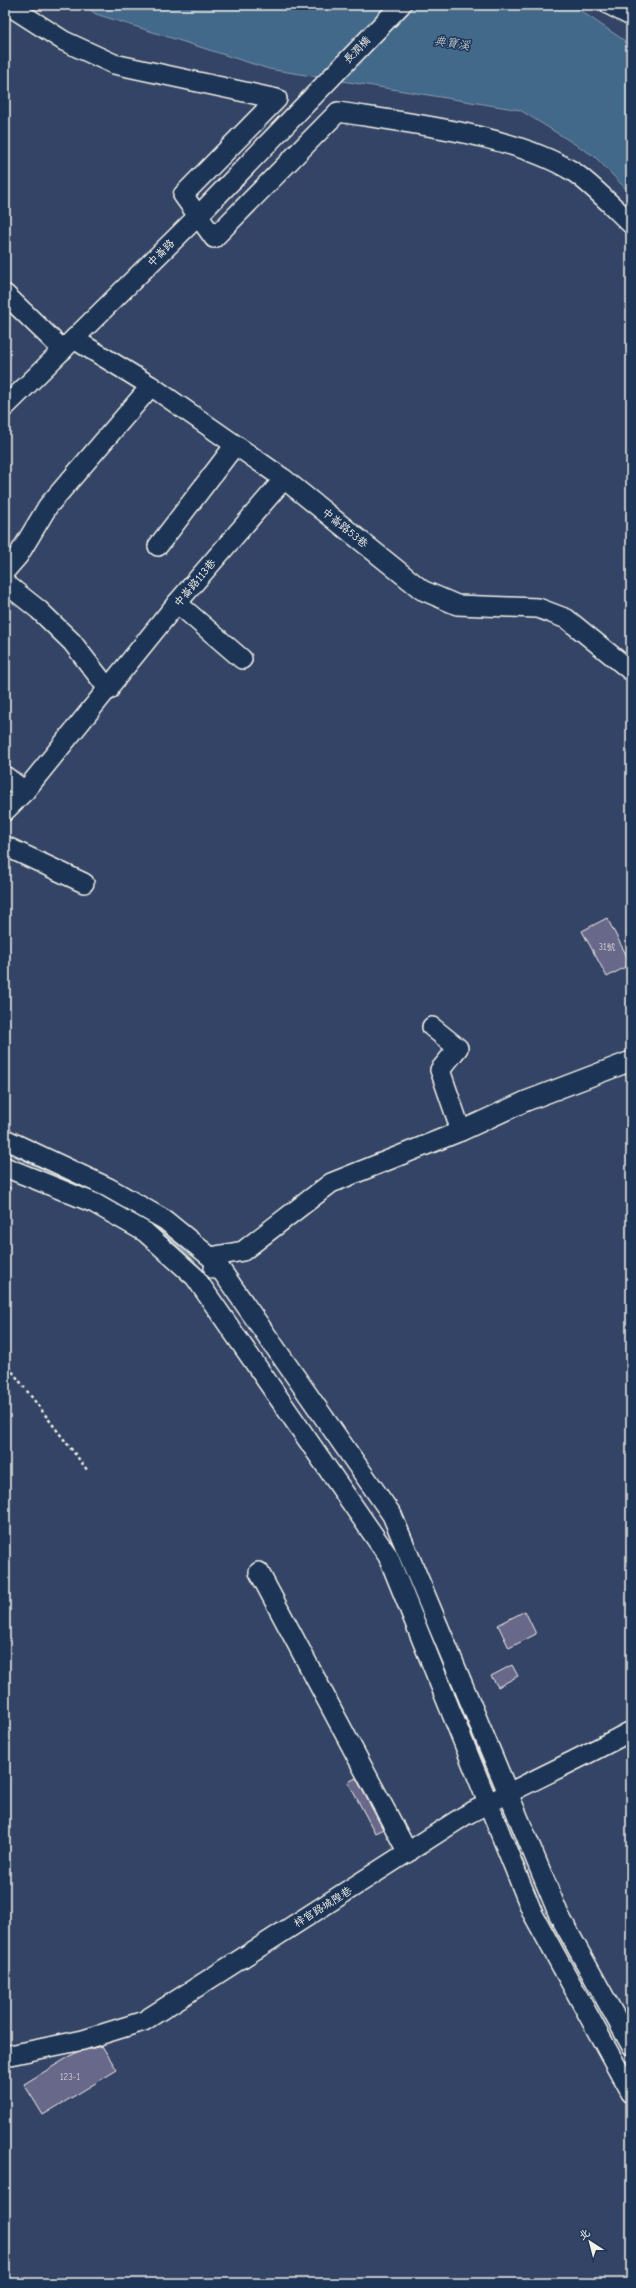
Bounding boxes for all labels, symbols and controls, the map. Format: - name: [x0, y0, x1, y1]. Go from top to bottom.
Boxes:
- water label: 典寶溪: [433, 33, 472, 53]
- street label: 長潤橋: [341, 34, 373, 66]
- street label: 中崙路: [145, 237, 177, 269]
- street label: 中崙路53巷: [319, 505, 371, 551]
- street label: 中崙路113巷: [171, 556, 219, 610]
- house number: 31號: [598, 942, 616, 952]
- street label: 梓官路城隍巷: [292, 1884, 354, 1930]
- house number: 123-1: [60, 2072, 80, 2082]
- north arrow: [570, 2222, 610, 2262]
- text: 北: [576, 2226, 593, 2243]

